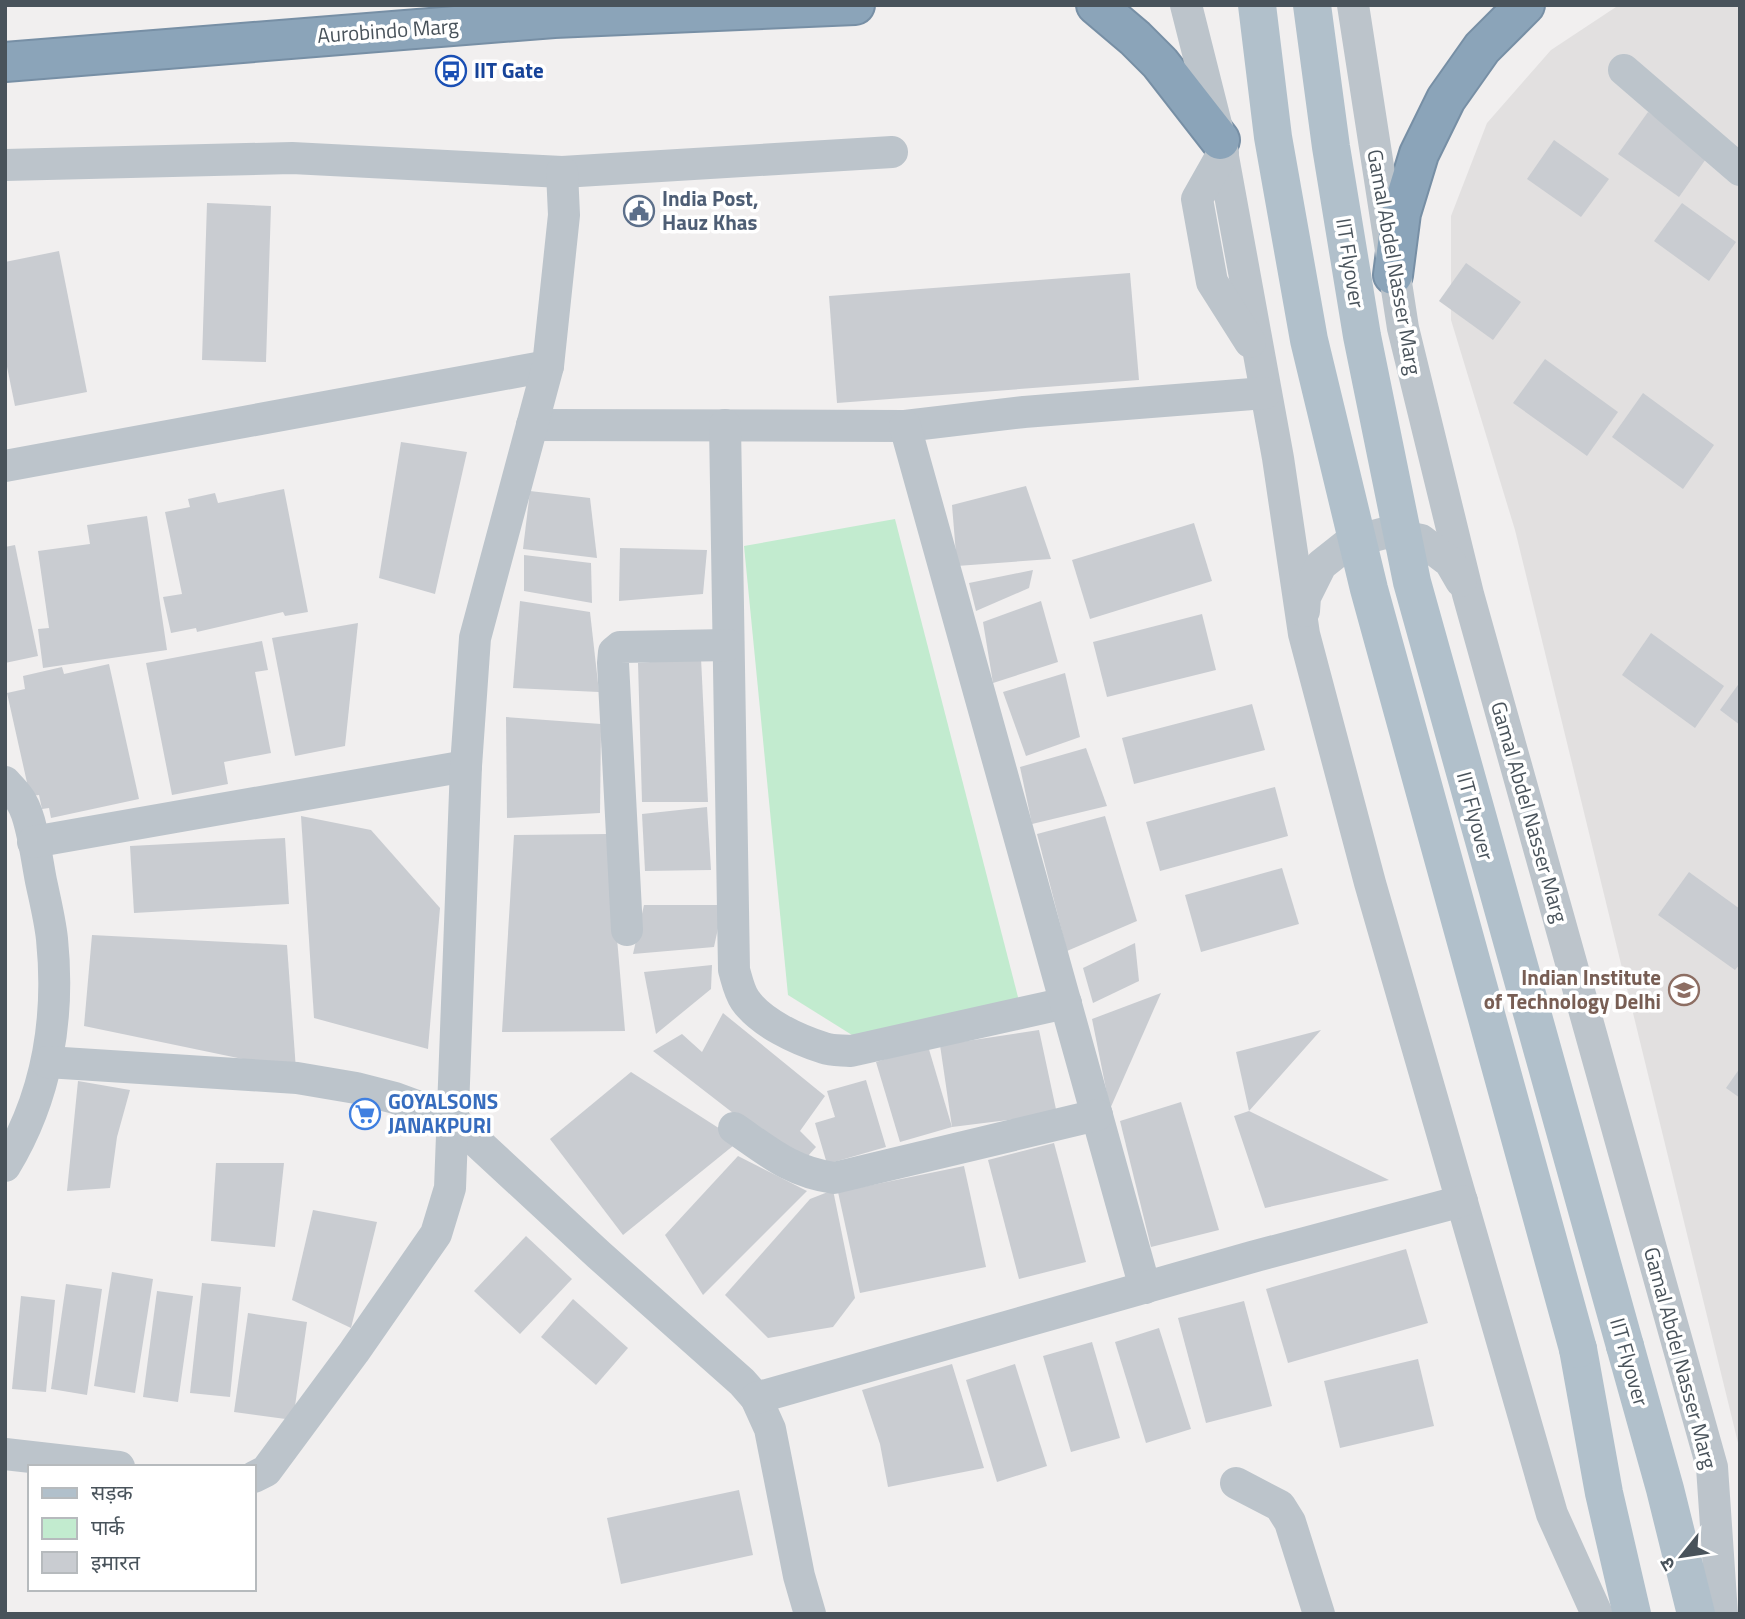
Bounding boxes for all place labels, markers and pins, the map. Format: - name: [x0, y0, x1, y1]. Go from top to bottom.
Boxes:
- bus stop icon: IIT Gate: [434, 54, 468, 88]
- place label: IIT Gate: [474, 54, 544, 86]
- place label: India Post, Hauz Khas: [662, 182, 759, 238]
- public building icon: India Post, Hauz Khas: [622, 194, 656, 228]
- place label: Indian Institute of Technology Delhi: [1484, 961, 1661, 1017]
- school or university icon: Indian Institute of Technology Delhi: [1667, 973, 1701, 1007]
- place label: GOYALSONS JANAKPURI: [388, 1085, 498, 1141]
- supermarket icon: GOYALSONS JANAKPURI: [348, 1097, 382, 1131]

